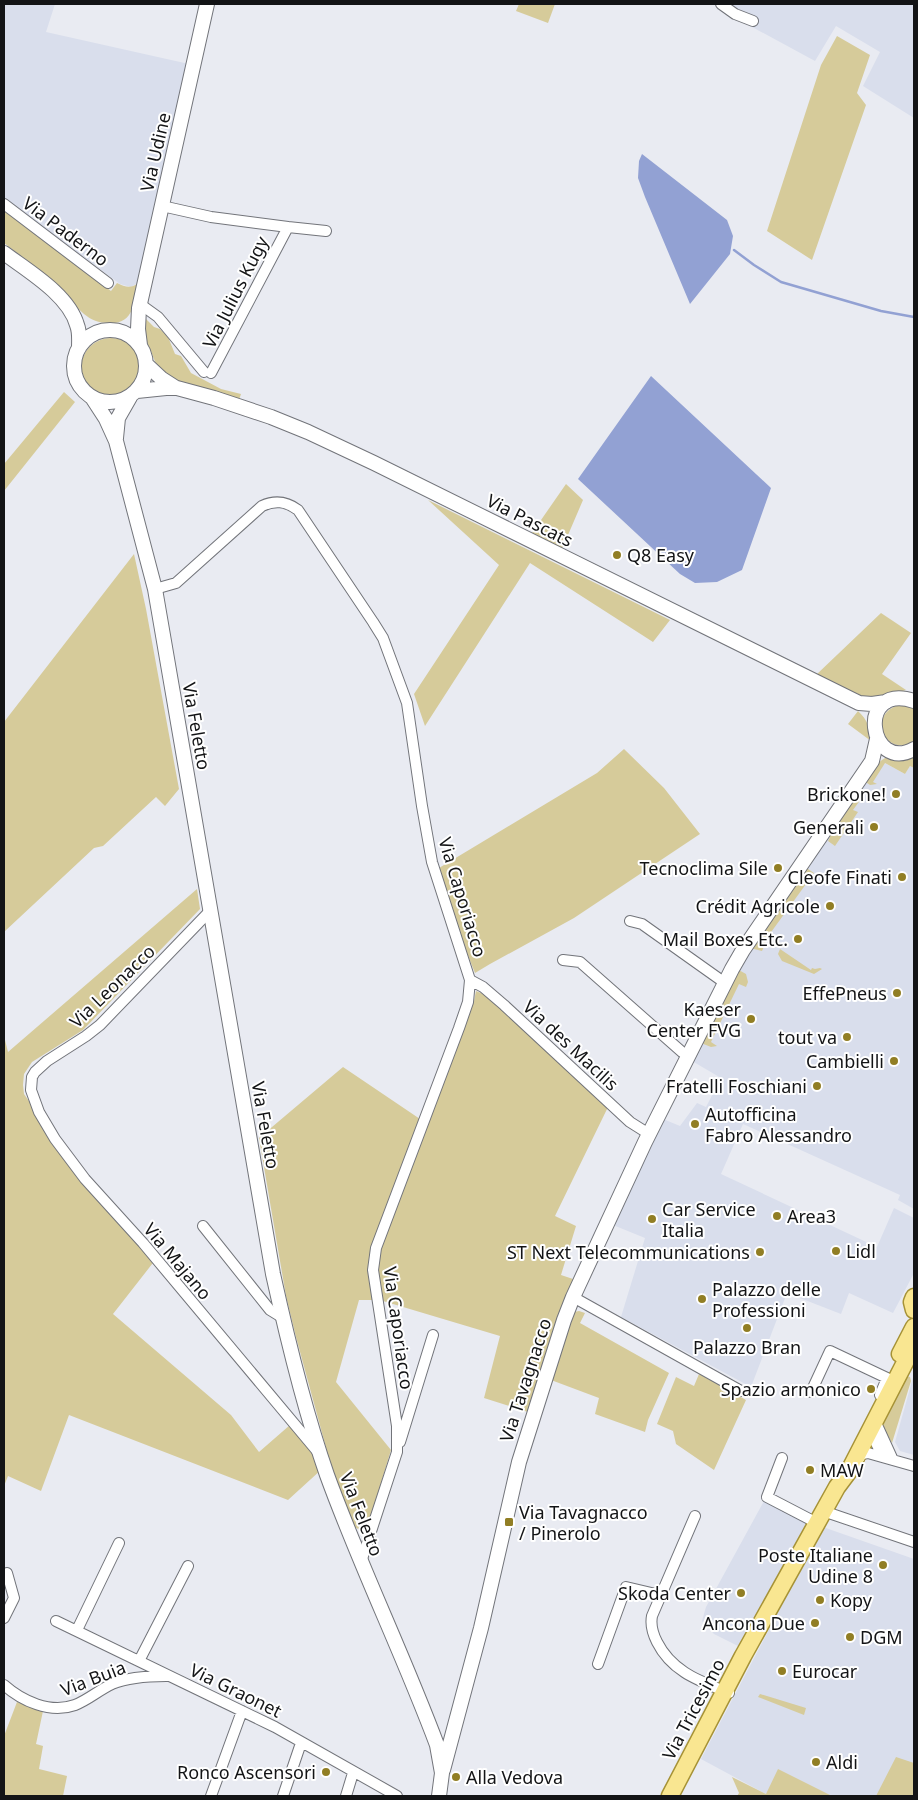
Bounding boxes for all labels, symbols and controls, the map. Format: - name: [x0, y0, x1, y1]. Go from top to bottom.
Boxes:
- street label: Via Udine: [134, 110, 176, 194]
- street label: Via Paderno: [18, 191, 114, 271]
- street label: Via Julius Kugy: [197, 231, 274, 352]
- street label: Via Pascats: [483, 488, 577, 552]
- place label: Q8 Easy: [627, 543, 695, 567]
- marker: Q8 Easy: [611, 549, 623, 561]
- street label: Via Feletto: [178, 680, 216, 772]
- place label: Brickone!: [807, 782, 886, 806]
- marker: Brickone!: [890, 788, 902, 800]
- place label: Generali: [793, 815, 864, 839]
- marker: Generali: [868, 821, 880, 833]
- street label: Via Caporiacco: [433, 834, 493, 960]
- place label: Tecnoclima Sile: [640, 856, 768, 880]
- marker: Tecnoclima Sile: [772, 862, 784, 874]
- place label: Cleofe Finati: [788, 865, 892, 889]
- marker: Cleofe Finati: [896, 871, 908, 883]
- place label: Crédit Agricole: [696, 894, 820, 918]
- marker: Crédit Agricole: [824, 900, 836, 912]
- place label: Mail Boxes Etc.: [663, 927, 788, 951]
- marker: Mail Boxes Etc.: [792, 933, 804, 945]
- street label: Via Leonacco: [64, 939, 160, 1033]
- place label: EffePneus: [803, 981, 887, 1005]
- marker: EffePneus: [891, 987, 903, 999]
- street label: Via des Macilis: [518, 994, 624, 1096]
- place label: Kaeser Center FVG: [647, 997, 742, 1042]
- marker: Kaeser Center FVG: [745, 1013, 757, 1025]
- place label: tout va: [778, 1025, 837, 1049]
- marker: tout va: [841, 1031, 853, 1043]
- place label: Cambielli: [806, 1049, 884, 1073]
- marker: Cambielli: [888, 1055, 900, 1067]
- place label: Fratelli Foschiani: [666, 1074, 807, 1098]
- street label: Via Feletto: [247, 1079, 285, 1171]
- marker: Fratelli Foschiani: [811, 1080, 823, 1092]
- place label: Autofficina Fabro Alessandro: [705, 1102, 852, 1147]
- marker: Autofficina Fabro Alessandro: [689, 1118, 701, 1130]
- place label: Car Service Italia: [662, 1197, 756, 1242]
- place label: Area3: [787, 1204, 836, 1228]
- marker: Area3: [771, 1210, 783, 1222]
- marker: Car Service Italia: [646, 1213, 658, 1225]
- street label: Via Majano: [139, 1218, 217, 1304]
- place label: Lidl: [846, 1239, 876, 1263]
- place label: ST Next Telecommunications: [507, 1240, 750, 1264]
- marker: Lidl: [830, 1245, 842, 1257]
- marker: ST Next Telecommunications: [754, 1246, 766, 1258]
- street label: Via Caporiacco: [378, 1265, 420, 1391]
- place label: Palazzo delle Professioni: [712, 1277, 821, 1322]
- marker: Palazzo delle Professioni: [696, 1293, 708, 1305]
- street label: Via Tavagnacco: [494, 1315, 556, 1445]
- marker: Palazzo Bran: [741, 1322, 753, 1334]
- place label: Palazzo Bran: [693, 1335, 801, 1359]
- place label: Spazio armonico: [721, 1377, 861, 1401]
- marker: Spazio armonico: [865, 1383, 877, 1395]
- place label: MAW: [820, 1458, 864, 1482]
- marker: MAW: [804, 1464, 816, 1476]
- street label: Via Feletto: [335, 1468, 389, 1560]
- place label: Via Tavagnacco / Pinerolo: [519, 1500, 648, 1545]
- marker: Via Tavagnacco / Pinerolo: [503, 1516, 515, 1528]
- place label: Poste Italiane Udine 8: [758, 1543, 873, 1588]
- marker: Poste Italiane Udine 8: [877, 1559, 889, 1571]
- place label: Skoda Center: [618, 1581, 732, 1605]
- marker: Skoda Center: [735, 1587, 747, 1599]
- place label: Kopy: [830, 1588, 873, 1612]
- marker: Kopy: [814, 1594, 826, 1606]
- place label: Ancona Due: [703, 1611, 805, 1635]
- marker: Ancona Due: [809, 1617, 821, 1629]
- place label: DGM: [860, 1625, 903, 1649]
- marker: DGM: [844, 1631, 856, 1643]
- street label: Via Tricesimo: [656, 1654, 730, 1764]
- street label: Via Buia: [57, 1655, 129, 1701]
- street label: Via Graonet: [186, 1657, 286, 1723]
- place label: Eurocar: [792, 1659, 858, 1683]
- marker: Eurocar: [776, 1665, 788, 1677]
- place label: Aldi: [826, 1750, 858, 1774]
- marker: Aldi: [810, 1756, 822, 1768]
- place label: Ronco Ascensori: [177, 1760, 316, 1784]
- place label: Alla Vedova: [466, 1765, 563, 1789]
- marker: Ronco Ascensori: [320, 1766, 332, 1778]
- marker: Alla Vedova: [450, 1771, 462, 1783]

